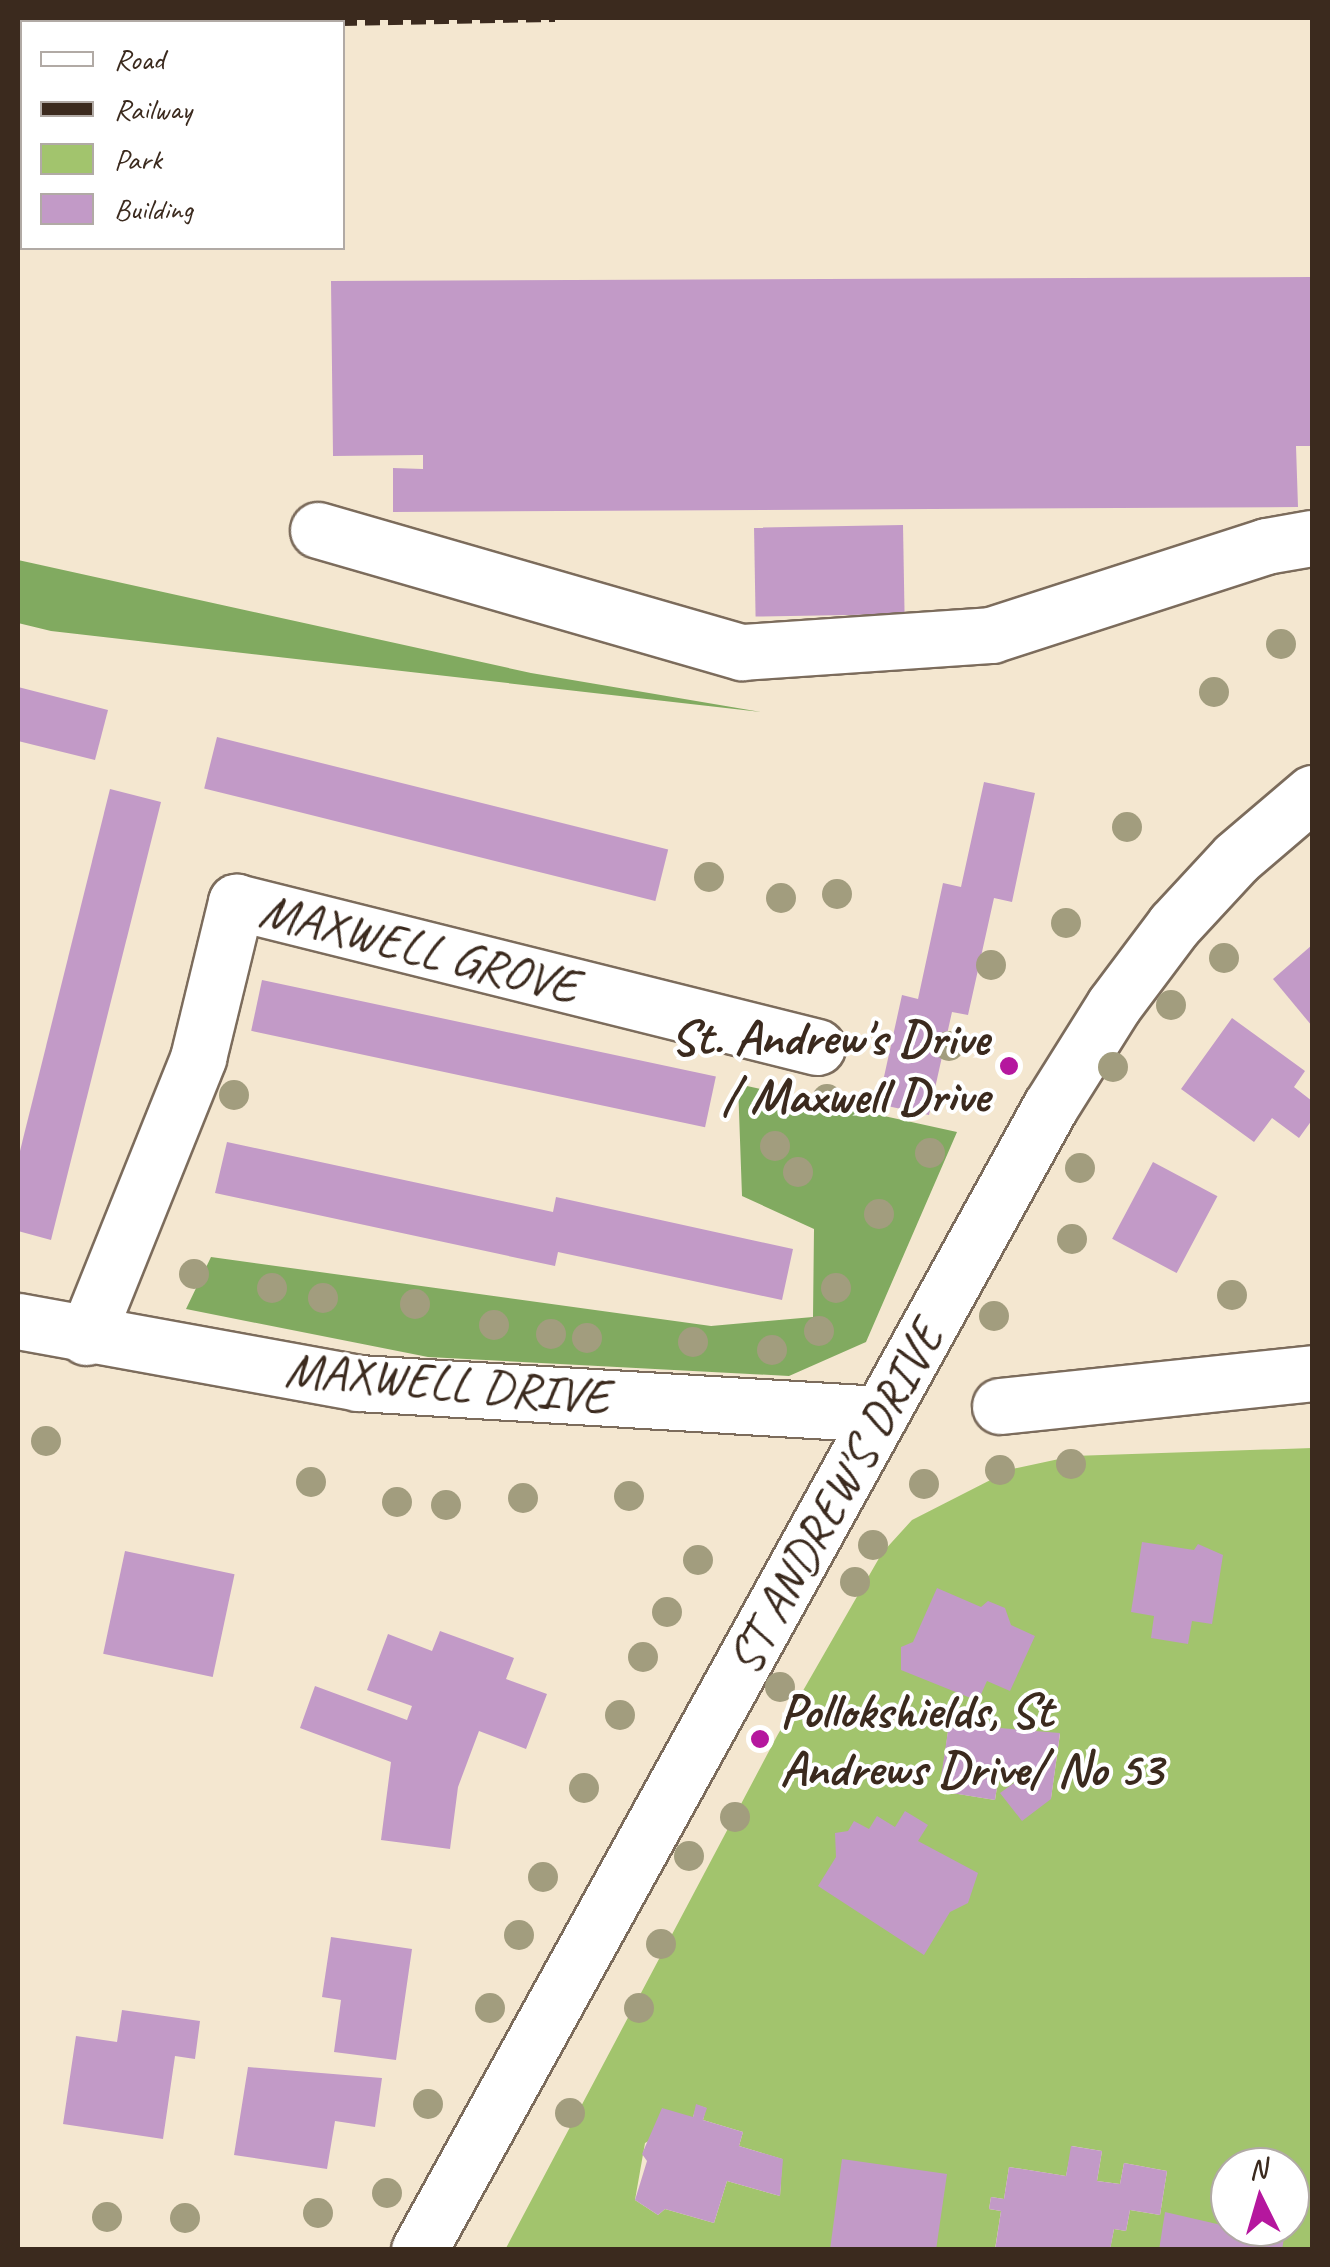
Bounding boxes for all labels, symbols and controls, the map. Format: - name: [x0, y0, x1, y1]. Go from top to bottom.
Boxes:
- legend: [20, 20, 345, 250]
- text: Road: [114, 40, 164, 78]
- text: Railway: [114, 90, 192, 128]
- text: Park: [114, 140, 162, 178]
- text: Building: [114, 190, 193, 228]
- street label: MAXWELL GROVE: [255, 880, 583, 1016]
- place label: St. Andrew's Drive / Maxwell Drive: [669, 1007, 989, 1124]
- marker: St. Andrew's Drive / Maxwell Drive: [998, 1055, 1020, 1077]
- street label: ST ANDREW'S DRIVE: [713, 1310, 957, 1686]
- street label: MAXWELL DRIVE: [283, 1339, 611, 1427]
- place label: Pollokshields, St Andrews Drive/ No 53: [780, 1680, 1163, 1798]
- marker: Pollokshields, St Andrews Drive/ No 53: [749, 1728, 771, 1750]
- north arrow: [1210, 2147, 1310, 2247]
- text: N: [1247, 2150, 1268, 2187]

